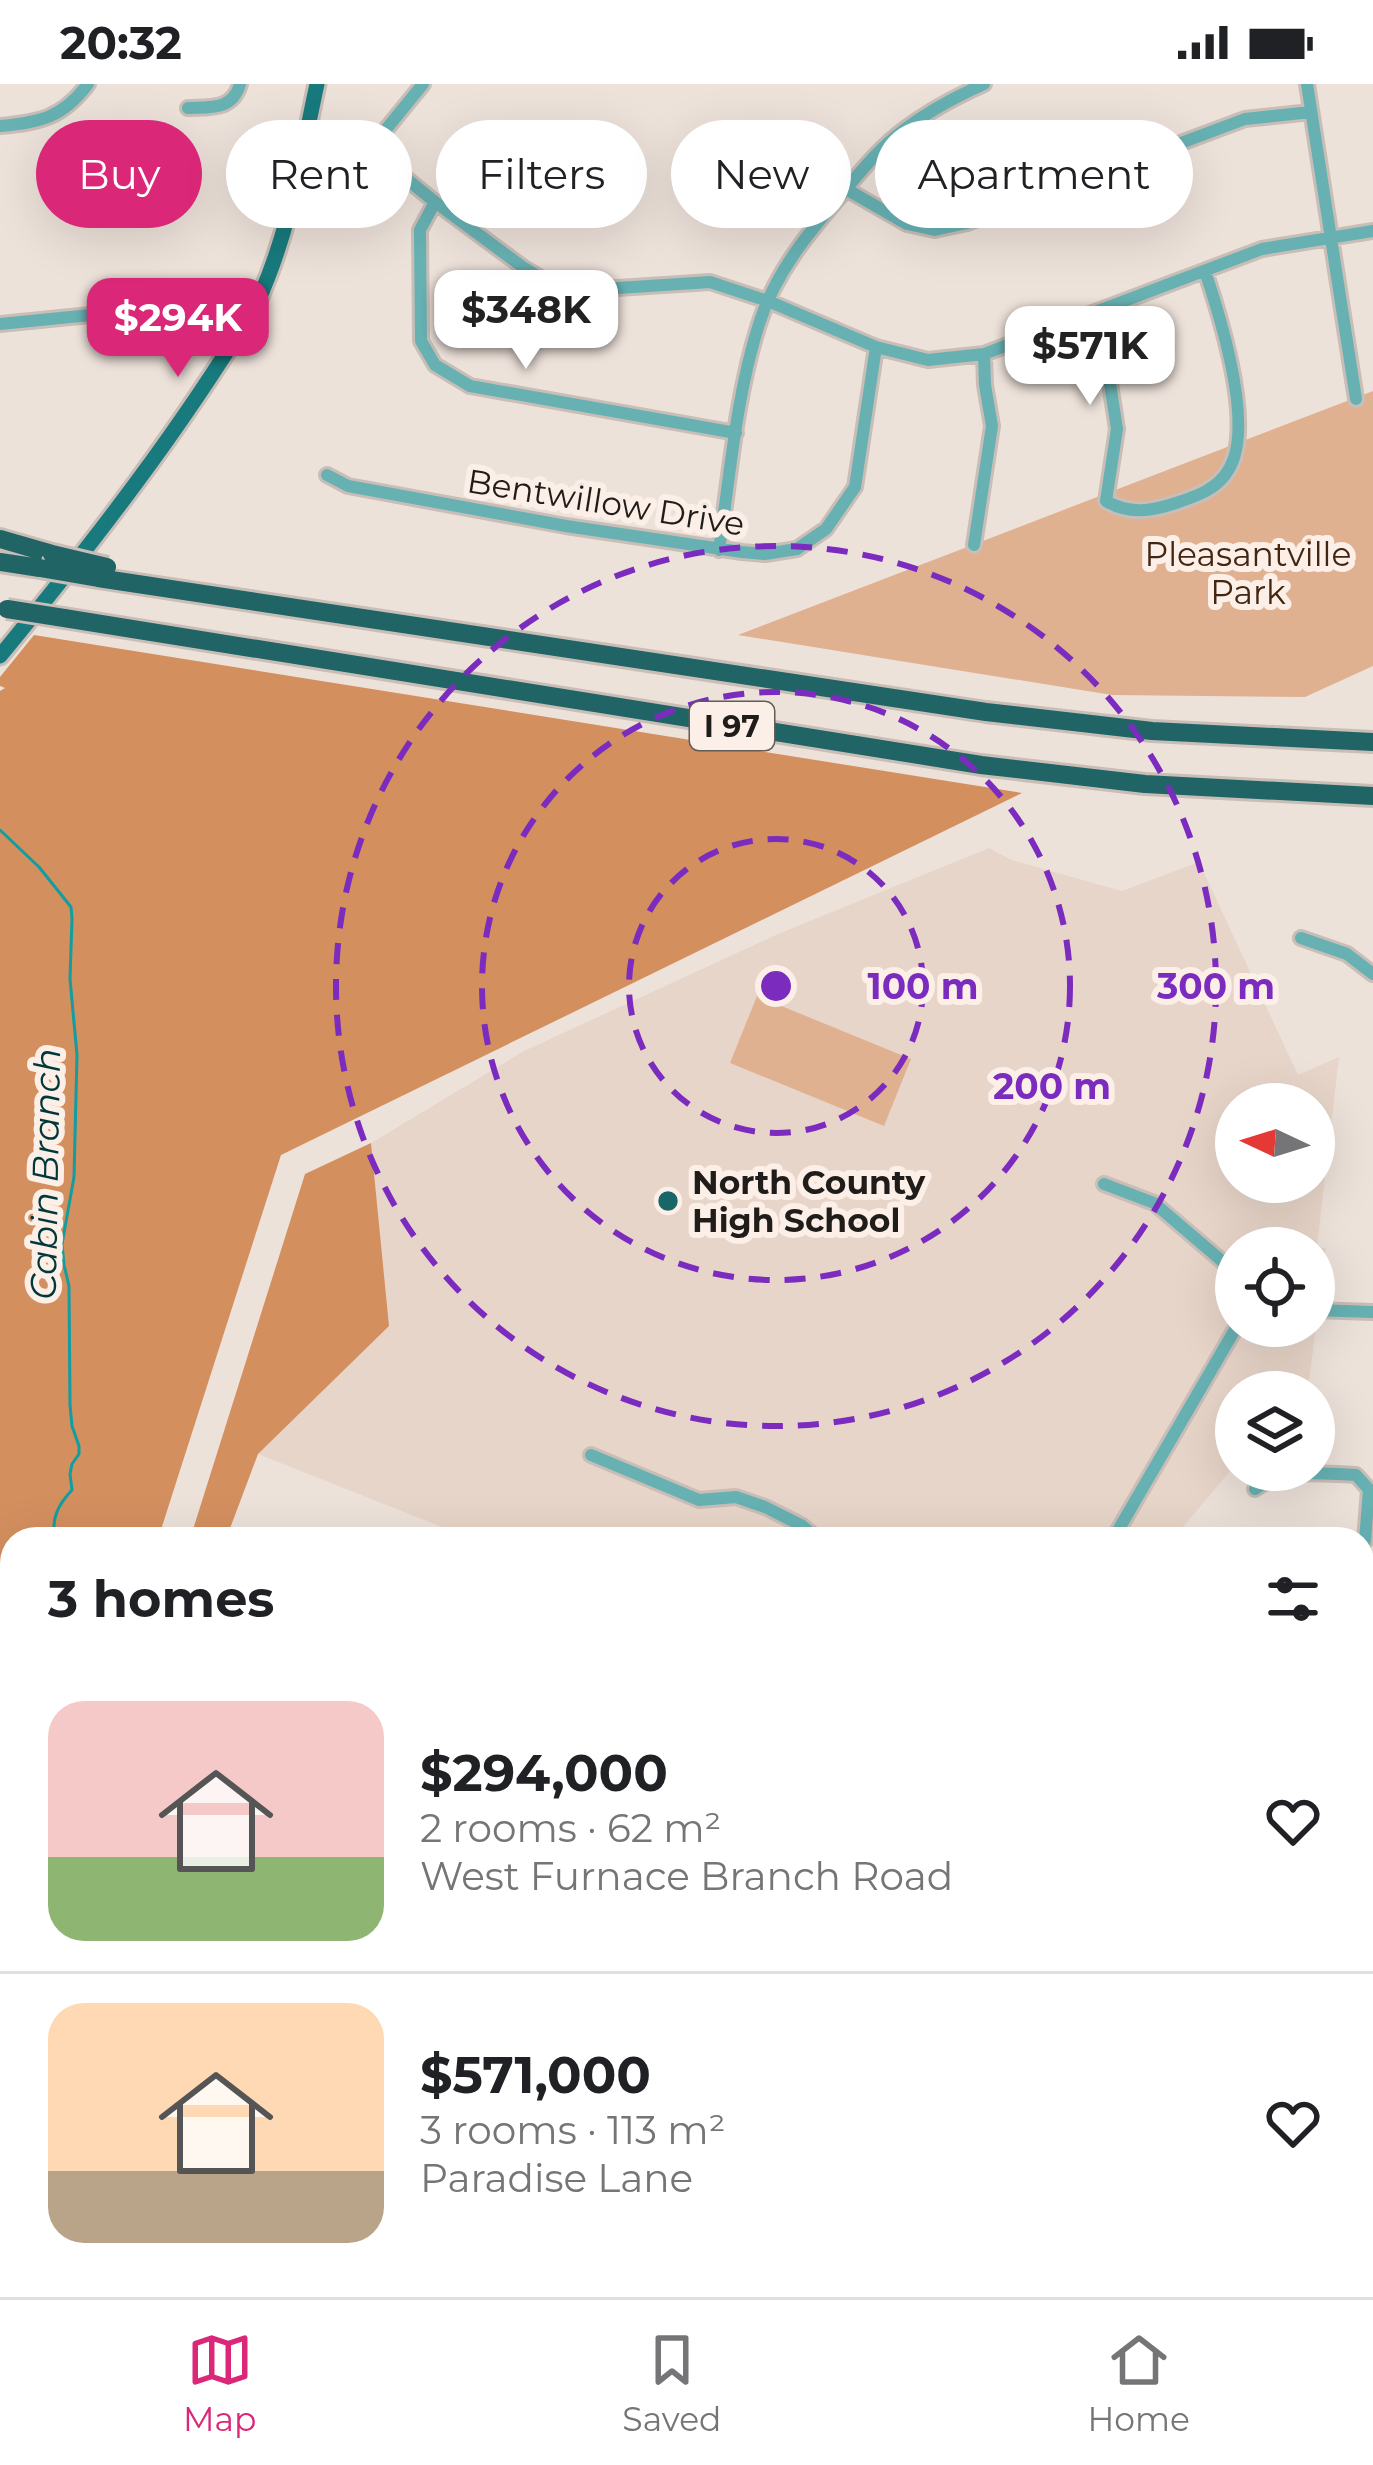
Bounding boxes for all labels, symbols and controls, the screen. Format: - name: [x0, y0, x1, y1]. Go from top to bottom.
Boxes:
- text: 20:32: [60, 15, 182, 70]
- chip: Buy: [36, 120, 202, 228]
- chip: Rent: [226, 120, 412, 228]
- chip: Filters: [436, 120, 647, 228]
- chip: New: [671, 120, 851, 228]
- chip: Apartment: [875, 120, 1193, 228]
- pin: $348K: [442, 270, 610, 372]
- pin: $294K: [94, 278, 262, 380]
- text: $348K: [461, 285, 591, 333]
- text: $294K: [114, 293, 242, 341]
- pin: $571K: [1006, 306, 1174, 408]
- text: $571K: [1032, 321, 1148, 369]
- street label: Bentwillow Drive: [465, 460, 747, 544]
- park label: Pleasantville Park: [1145, 534, 1351, 612]
- road number: I 97: [690, 702, 774, 750]
- text: 100 m: [868, 964, 978, 1008]
- text: 300 m: [1156, 964, 1275, 1008]
- centre of rings: [755, 965, 797, 1007]
- water label: Cabin Branch: [21, 1048, 69, 1300]
- text: 200 m: [993, 1064, 1111, 1108]
- north arrow: [1215, 1083, 1335, 1203]
- map controls: [1215, 1083, 1335, 1491]
- place label: North County High School: [692, 1162, 925, 1240]
- marker: North County High School: [655, 1188, 681, 1214]
- button: locate: [1215, 1227, 1335, 1347]
- button: layers: [1215, 1371, 1335, 1491]
- icon: filters: [1260, 1566, 1326, 1632]
- text: 3 homes: [48, 1568, 274, 1630]
- text: $294,000: [420, 1742, 668, 1804]
- icon: home: [144, 1749, 288, 1893]
- icon: heart: [1260, 1788, 1326, 1854]
- text: 2 rooms · 62 m²: [420, 1804, 721, 1852]
- text: West Furnace Branch Road: [420, 1852, 953, 1900]
- text: $571,000: [420, 2044, 651, 2106]
- icon: home: [144, 2051, 288, 2195]
- icon: heart: [1260, 2090, 1326, 2156]
- text: 3 rooms · 113 m²: [420, 2106, 725, 2154]
- text: Paradise Lane: [420, 2154, 693, 2202]
- tab: Map: [183, 2327, 256, 2439]
- tab: Saved: [622, 2327, 722, 2439]
- tab: Home: [1088, 2327, 1190, 2439]

